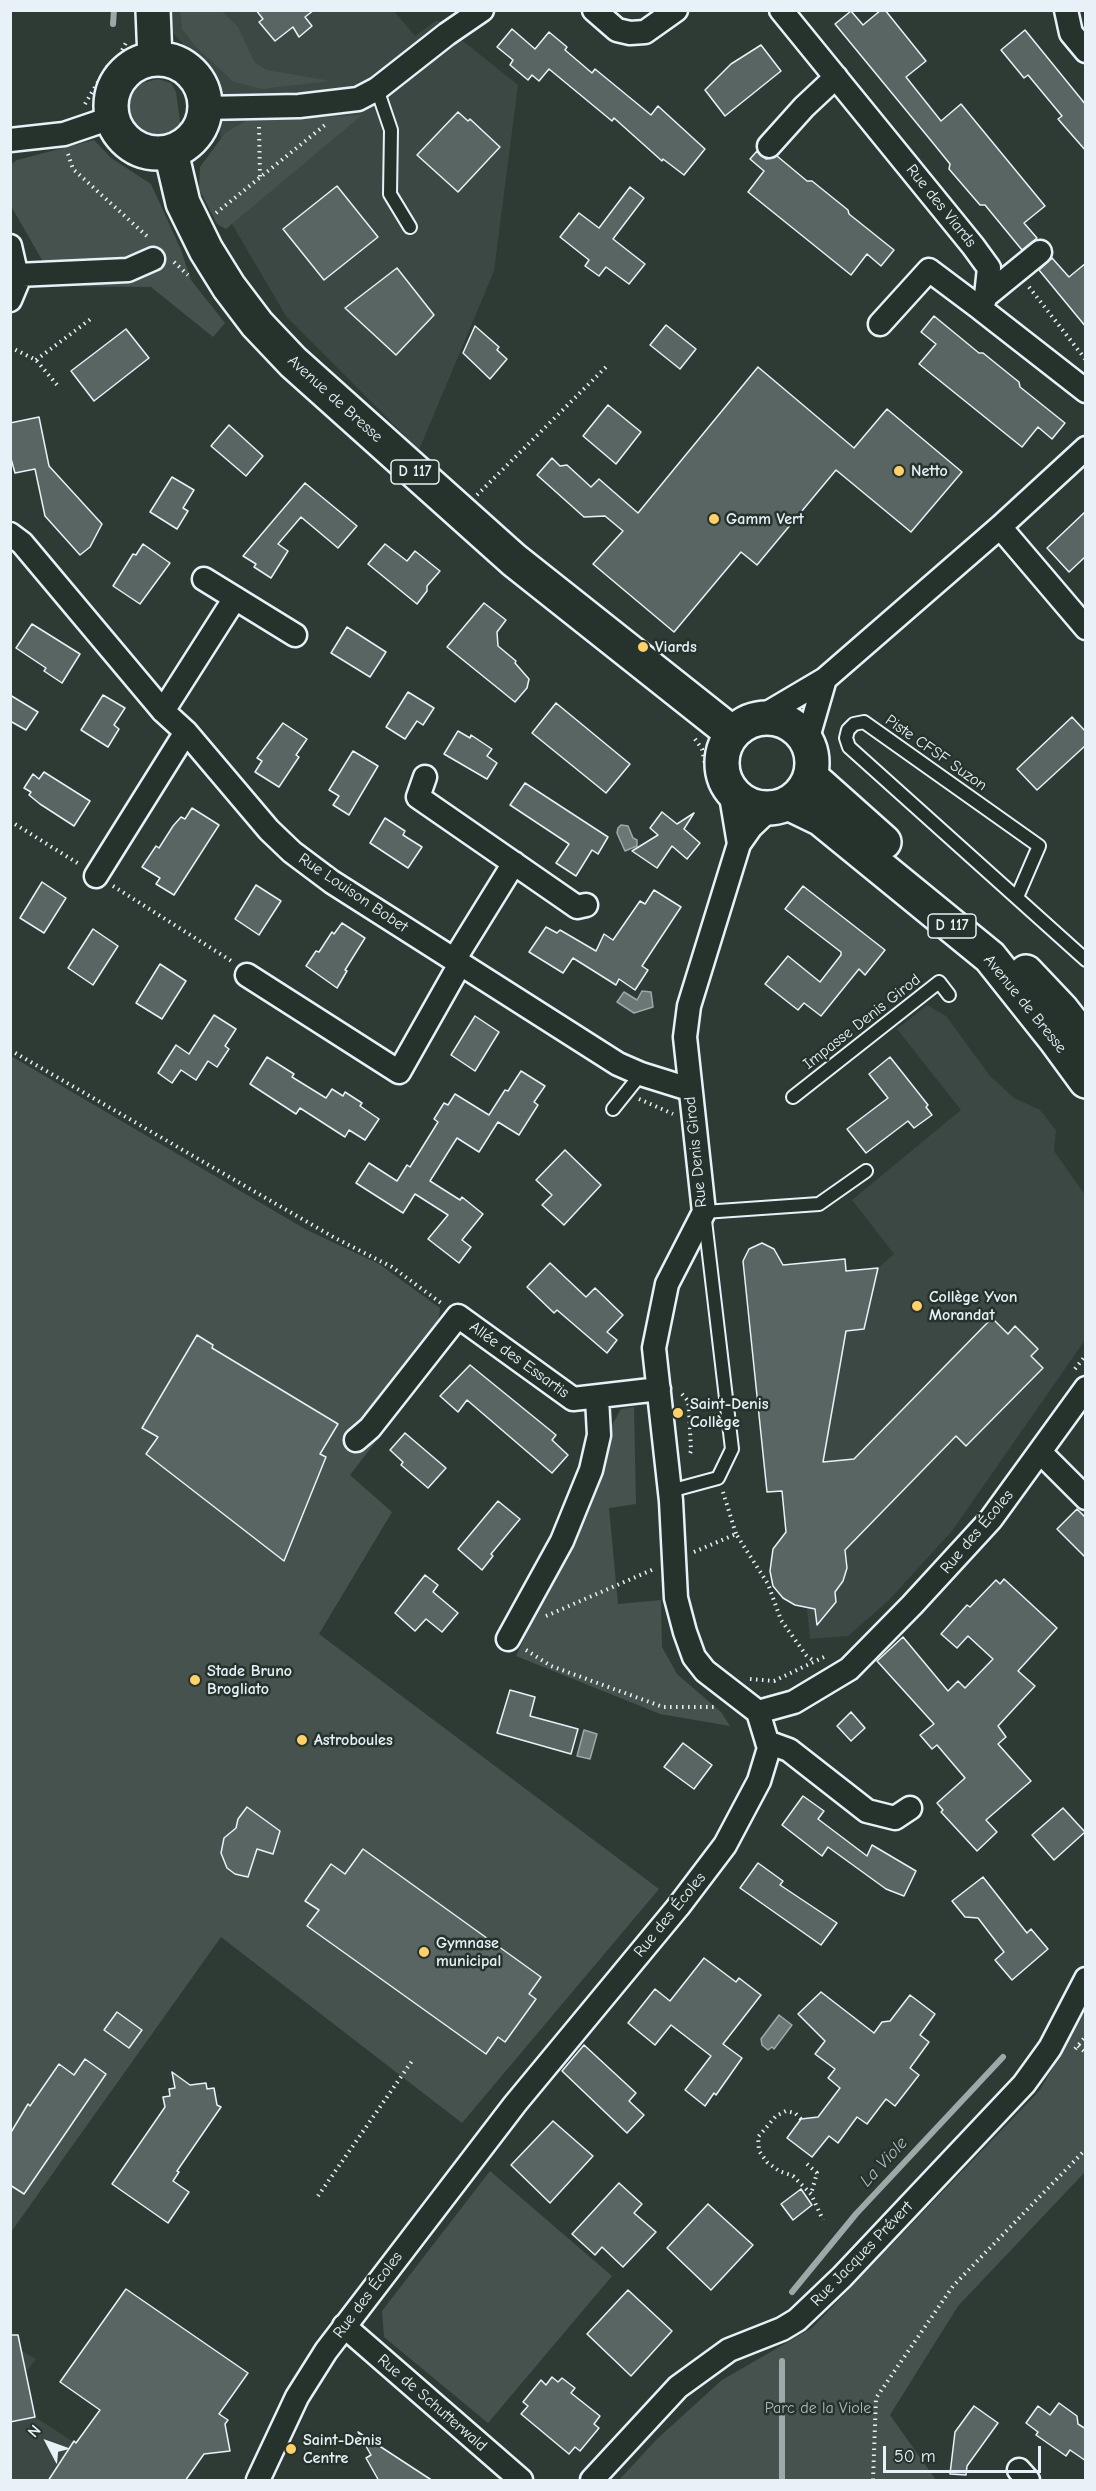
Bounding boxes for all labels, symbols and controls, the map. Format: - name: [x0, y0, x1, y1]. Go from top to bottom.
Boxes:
- street label: Rue des Viards: [902, 161, 980, 251]
- street label: Avenue de Bresse: [284, 351, 386, 447]
- road number: D 117: [391, 460, 439, 484]
- place label: Netto: [911, 461, 948, 481]
- marker: Netto: [892, 464, 906, 478]
- place label: Gamm Vert: [726, 509, 804, 529]
- marker: Gamm Vert: [707, 512, 721, 526]
- place label: Viards: [655, 637, 697, 657]
- marker: Viards: [636, 640, 650, 654]
- street label: Piste CFSF Suzon: [881, 711, 991, 795]
- street label: Rue Louison Bobet: [295, 849, 411, 937]
- road number: D 117: [928, 914, 976, 938]
- street label: Avenue de Bresse: [979, 951, 1071, 1057]
- street label: Impasse Denis Girod: [800, 970, 924, 1074]
- street label: Rue Denis Girod: [681, 1095, 711, 1209]
- place label: Collège Yvon Morandat: [929, 1287, 1017, 1325]
- marker: Collège Yvon Morandat: [910, 1299, 924, 1313]
- street label: Allée des Essartis: [465, 1317, 573, 1403]
- place label: Saint-Denis Collège: [690, 1394, 768, 1432]
- marker: Saint-Denis Collège: [671, 1406, 685, 1420]
- street label: Rue des Écoles: [936, 1486, 1018, 1578]
- place label: Stade Bruno Brogliato: [207, 1661, 292, 1699]
- marker: Stade Bruno Brogliato: [188, 1673, 202, 1687]
- place label: Astroboules: [314, 1730, 393, 1750]
- marker: Astroboules: [295, 1733, 309, 1747]
- street label: Rue des Écoles: [630, 1869, 710, 1961]
- place label: Gymnase municipal: [436, 1933, 501, 1971]
- marker: Gymnase municipal: [417, 1945, 431, 1959]
- water label: La Viole: [856, 2133, 912, 2191]
- street label: Rue Jacques Prévert: [807, 2197, 917, 2311]
- street label: Rue des Écoles: [329, 2248, 407, 2342]
- street label: Rue de Schutterwald: [373, 2350, 491, 2456]
- park label: Parc de la Viole: [765, 2398, 871, 2418]
- north arrow: [18, 2413, 78, 2473]
- text: N: [24, 2421, 45, 2441]
- place label: Saint-Denis Centre: [303, 2430, 381, 2468]
- scale bar: [886, 2434, 1044, 2472]
- marker: Saint-Denis Centre: [284, 2442, 298, 2456]
- text: 50 m: [894, 2446, 936, 2467]

